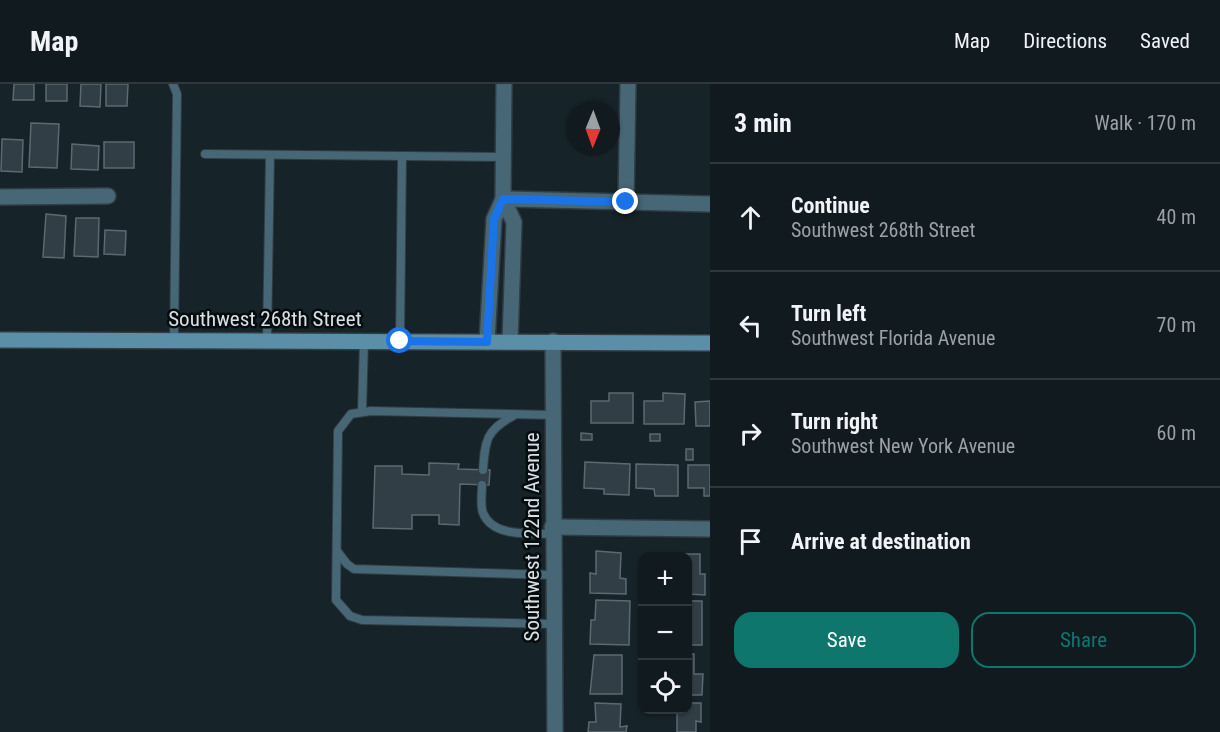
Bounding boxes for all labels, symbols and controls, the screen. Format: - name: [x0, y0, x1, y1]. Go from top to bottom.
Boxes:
- text: Map: [30, 25, 78, 58]
- text: Map: [954, 29, 990, 53]
- text: Directions: [1023, 29, 1107, 53]
- text: Saved: [1140, 29, 1190, 53]
- north arrow: [566, 102, 620, 156]
- text: 3 min: [734, 108, 792, 138]
- text: Walk · 170 m: [1095, 111, 1196, 135]
- route end: [612, 188, 638, 214]
- text: Continue: [791, 193, 870, 218]
- icon: ahead: [734, 201, 767, 234]
- text: 40 m: [1157, 205, 1196, 229]
- text: Southwest 268th Street: [791, 218, 975, 242]
- text: Turn left: [791, 301, 866, 326]
- street label: Southwest 268th Street: [168, 307, 362, 331]
- icon: left: [734, 309, 767, 342]
- text: 70 m: [1157, 313, 1196, 337]
- text: Southwest Florida Avenue: [791, 326, 995, 350]
- route start: [386, 327, 412, 353]
- text: Turn right: [791, 409, 878, 434]
- icon: right: [734, 417, 767, 450]
- text: 60 m: [1157, 421, 1196, 445]
- street label: Southwest 122nd Avenue: [520, 432, 544, 642]
- text: Southwest New York Avenue: [791, 434, 1015, 458]
- icon: arrive: [734, 525, 767, 558]
- text: Arrive at destination: [791, 529, 971, 554]
- map controls: [638, 552, 692, 714]
- button: +: [638, 552, 692, 606]
- button: −: [638, 606, 692, 660]
- button: Save: [734, 612, 959, 668]
- button: Share: [971, 612, 1196, 668]
- button: locate: [638, 660, 692, 714]

